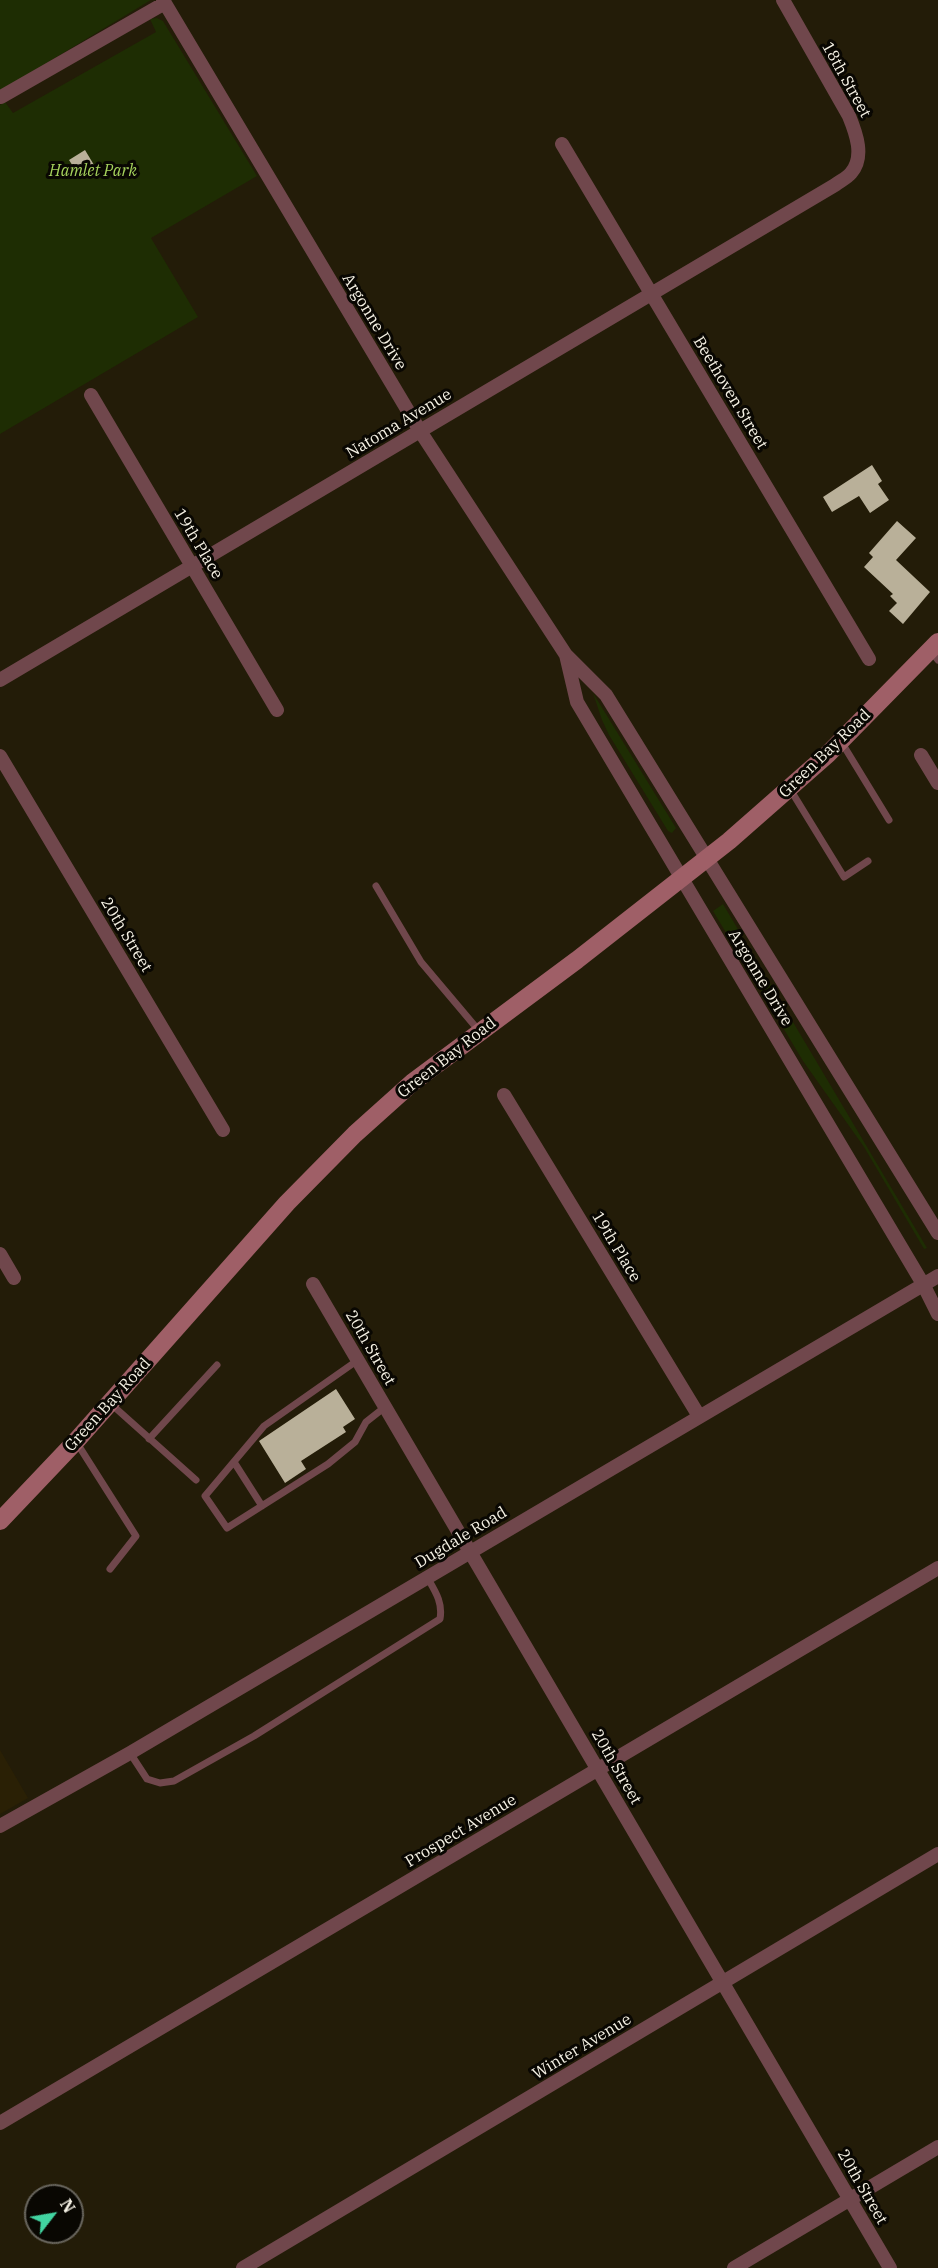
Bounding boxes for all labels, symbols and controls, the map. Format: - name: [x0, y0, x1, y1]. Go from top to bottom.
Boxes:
- street label: 18th Street: [817, 39, 875, 121]
- park label: Hamlet Park: [49, 161, 137, 181]
- street label: Argonne Drive: [338, 270, 410, 374]
- street label: Beethoven Street: [689, 333, 771, 453]
- street label: Natoma Avenue: [343, 385, 455, 463]
- street label: 19th Place: [169, 505, 227, 583]
- street label: Green Bay Road: [775, 706, 875, 802]
- street label: 20th Street: [96, 894, 156, 976]
- street label: Argonne Drive: [724, 926, 796, 1030]
- street label: Green Bay Road: [394, 1014, 500, 1102]
- street label: 19th Place: [587, 1208, 645, 1286]
- street label: 20th Street: [341, 1307, 399, 1389]
- street label: Green Bay Road: [61, 1354, 155, 1456]
- street label: Dugdale Road: [412, 1503, 510, 1573]
- street label: 20th Street: [587, 1726, 645, 1808]
- street label: Prospect Avenue: [402, 1790, 520, 1872]
- street label: Winter Avenue: [529, 2010, 635, 2084]
- street label: 20th Street: [833, 2146, 891, 2228]
- north arrow: [24, 2184, 84, 2244]
- text: N: [56, 2195, 80, 2216]

